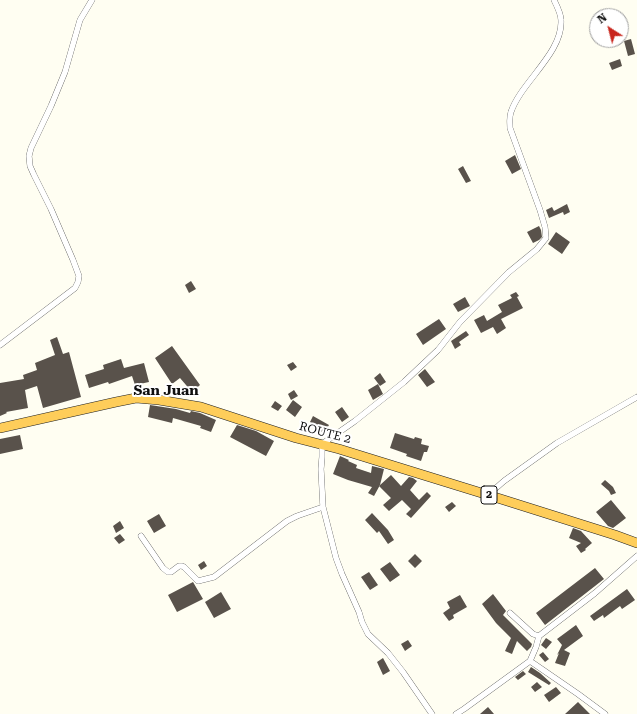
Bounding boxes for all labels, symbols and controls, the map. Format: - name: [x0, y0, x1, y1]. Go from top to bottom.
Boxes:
- north arrow: [589, 8, 629, 48]
- text: N: [595, 11, 609, 26]
- district label: San Juan: [133, 383, 199, 399]
- street label: ROUTE 2: [298, 419, 352, 447]
- road number: 2: [481, 486, 497, 504]

